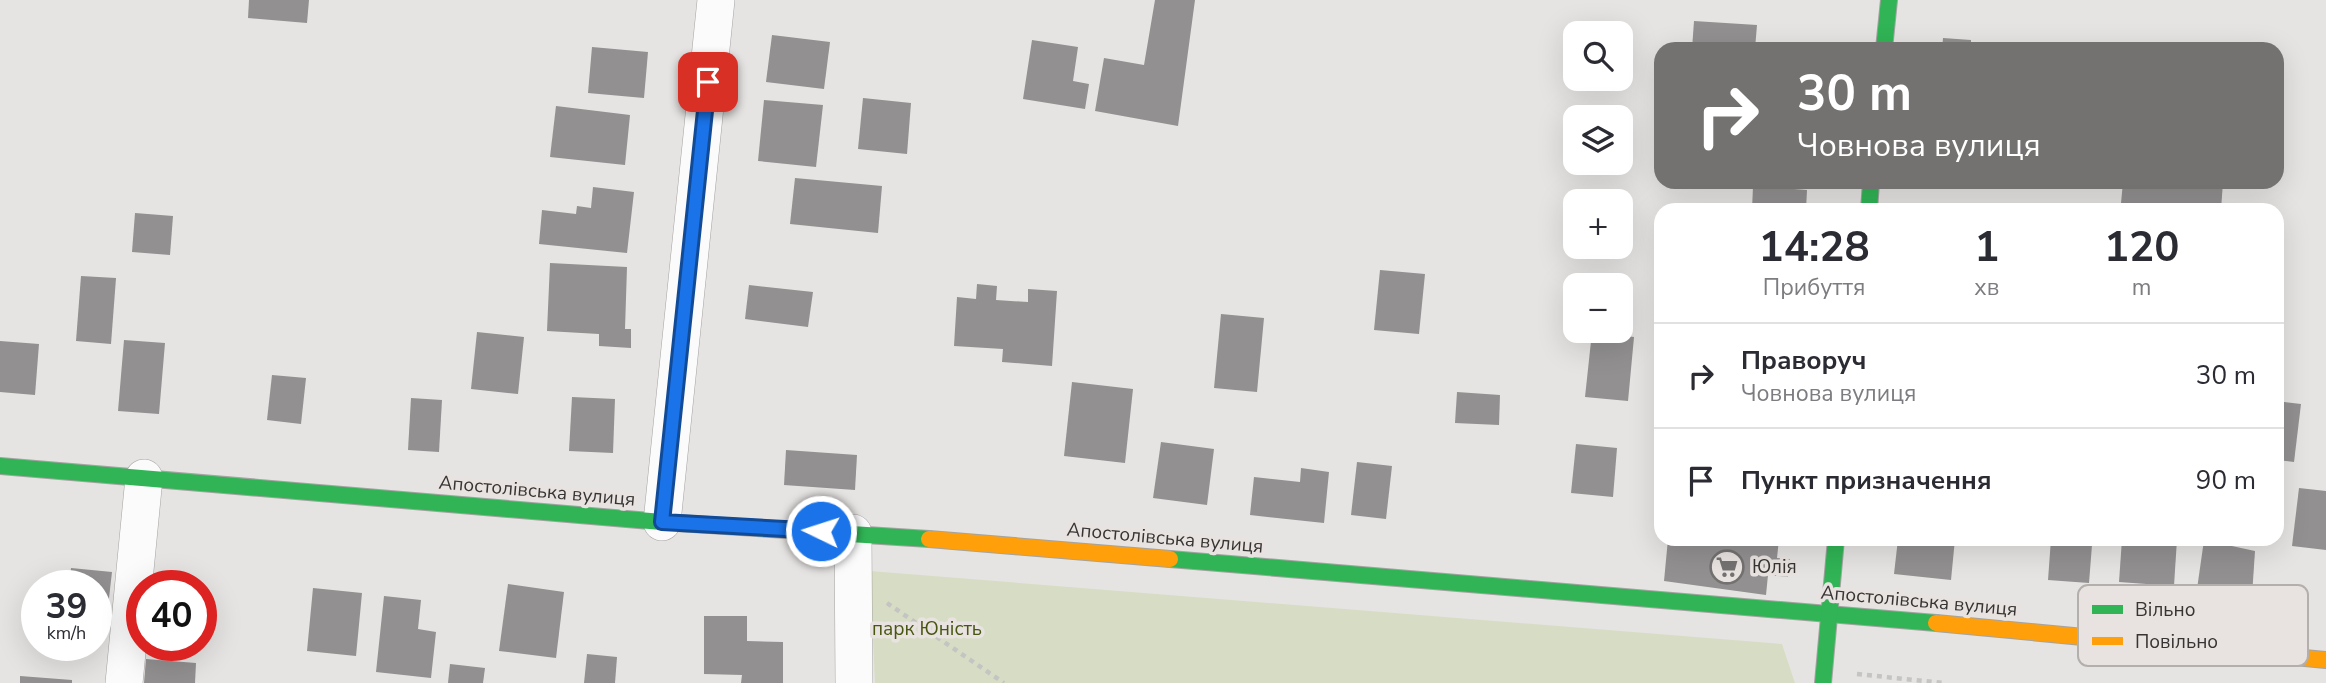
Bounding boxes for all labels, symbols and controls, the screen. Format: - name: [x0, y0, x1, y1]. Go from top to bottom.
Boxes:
- map controls: [1563, 21, 1633, 343]
- button: search: [1563, 21, 1633, 91]
- pin: [678, 52, 738, 112]
- text: 30 m: [1797, 60, 1912, 127]
- icon: arrive: [689, 63, 727, 101]
- icon: right: [1682, 70, 1773, 161]
- button: layers: [1563, 105, 1633, 175]
- text: Човнова вулиця: [1797, 124, 2041, 167]
- button: +: [1563, 189, 1633, 259]
- text: 14:28: [1758, 219, 1870, 276]
- text: 1: [1974, 219, 1999, 276]
- text: 120: [2104, 219, 2179, 276]
- text: Прибуття: [1763, 272, 1865, 303]
- text: хв: [1974, 272, 1999, 303]
- text: m: [2132, 272, 2152, 303]
- button: −: [1563, 273, 1633, 343]
- text: Праворуч: [1741, 343, 1866, 378]
- icon: right: [1682, 357, 1720, 395]
- text: 30 m: [2196, 358, 2256, 393]
- text: Човнова вулиця: [1741, 378, 1916, 409]
- icon: arrive: [1682, 462, 1720, 500]
- text: Пункт призначення: [1741, 463, 1992, 498]
- text: 90 m: [2196, 463, 2256, 498]
- street label: Апостолівська вулиця: [438, 469, 636, 513]
- position arrow: [784, 494, 858, 568]
- street label: Апостолівська вулиця: [1066, 516, 1264, 560]
- supermarket icon: Юлія: [1708, 548, 1746, 586]
- place label: Юлія: [1752, 554, 1797, 580]
- speed limit sign: 40: [126, 570, 217, 661]
- street label: Апостолівська вулиця: [1820, 579, 2018, 623]
- text: 39: [45, 583, 88, 630]
- legend: [2078, 585, 2308, 666]
- text: Вільно: [2135, 597, 2195, 623]
- park label: парк Юність: [872, 616, 982, 642]
- text: km/h: [47, 621, 86, 645]
- text: Повільно: [2135, 629, 2218, 655]

